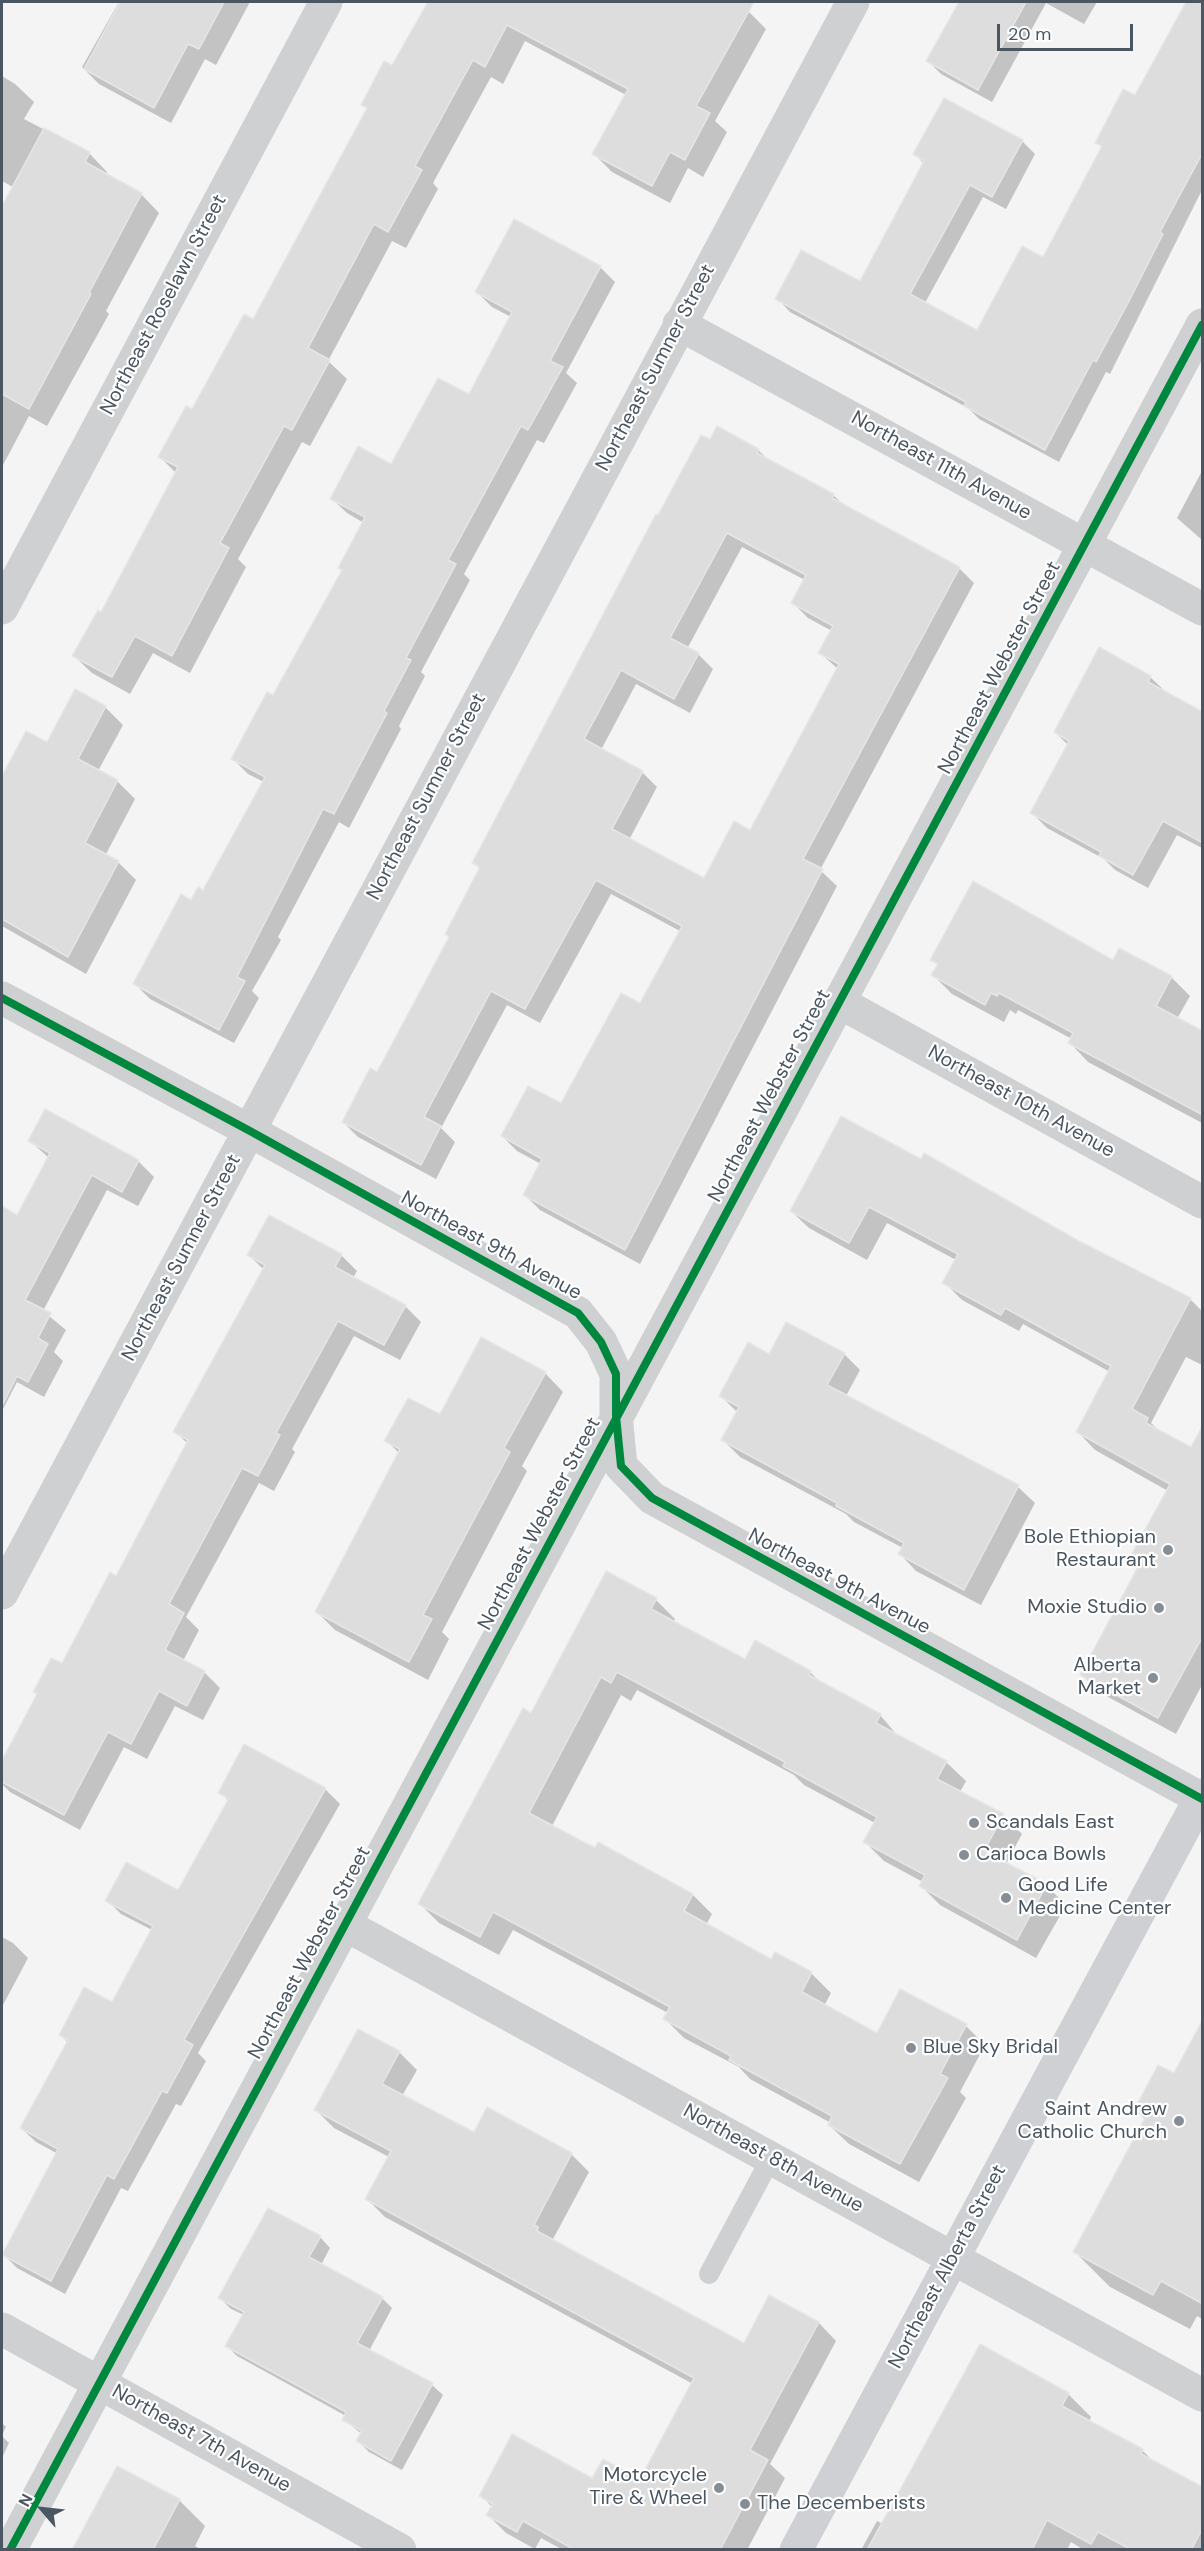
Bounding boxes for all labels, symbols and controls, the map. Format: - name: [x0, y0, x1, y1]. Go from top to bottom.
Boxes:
- scale bar: [1000, 12, 1136, 50]
- text: 20 m: [1008, 22, 1051, 46]
- street label: Northeast Roselawn Street: [96, 191, 232, 419]
- street label: Northeast Sumner Street: [591, 261, 721, 475]
- street label: Northeast 11th Avenue: [847, 406, 1035, 526]
- street label: Northeast Webster Street: [934, 557, 1066, 779]
- street label: Northeast Sumner Street: [362, 690, 492, 904]
- street label: Northeast Webster Street: [704, 985, 836, 1207]
- street label: Northeast 10th Avenue: [923, 1041, 1119, 1163]
- street label: Northeast Sumner Street: [117, 1151, 247, 1365]
- street label: Northeast 9th Avenue: [397, 1186, 585, 1306]
- street label: Northeast Webster Street: [474, 1413, 606, 1635]
- street label: Northeast 9th Avenue: [744, 1524, 934, 1640]
- place label: Bole Ethiopian Restaurant: [1024, 1526, 1156, 1573]
- marker: Bole Ethiopian Restaurant: [1161, 1543, 1175, 1557]
- place label: Moxie Studio: [1027, 1596, 1147, 1620]
- marker: Moxie Studio: [1152, 1601, 1166, 1615]
- place label: Alberta Market: [1073, 1654, 1141, 1701]
- marker: Alberta Market: [1146, 1671, 1160, 1685]
- place label: Scandals East: [986, 1811, 1114, 1835]
- marker: Scandals East: [967, 1816, 981, 1830]
- street label: Northeast Webster Street: [244, 1842, 376, 2064]
- place label: Carioca Bowls: [976, 1843, 1106, 1867]
- marker: Carioca Bowls: [957, 1848, 971, 1862]
- place label: Good Life Medicine Center: [1018, 1874, 1171, 1921]
- marker: Good Life Medicine Center: [999, 1891, 1013, 1905]
- place label: Blue Sky Bridal: [923, 2036, 1058, 2060]
- marker: Blue Sky Bridal: [904, 2041, 918, 2055]
- place label: Saint Andrew Catholic Church: [1018, 2098, 1167, 2145]
- street label: Northeast 8th Avenue: [679, 2099, 867, 2219]
- marker: Saint Andrew Catholic Church: [1172, 2114, 1186, 2128]
- street label: Northeast Alberta Street: [884, 2161, 1012, 2373]
- street label: Northeast 7th Avenue: [107, 2380, 295, 2498]
- place label: Motorcycle Tire & Wheel: [589, 2464, 707, 2511]
- north arrow: [12, 2479, 72, 2539]
- marker: Motorcycle Tire & Wheel: [712, 2481, 726, 2495]
- text: N: [14, 2490, 38, 2510]
- place label: The Decemberists: [757, 2492, 926, 2516]
- marker: The Decemberists: [738, 2497, 752, 2511]

